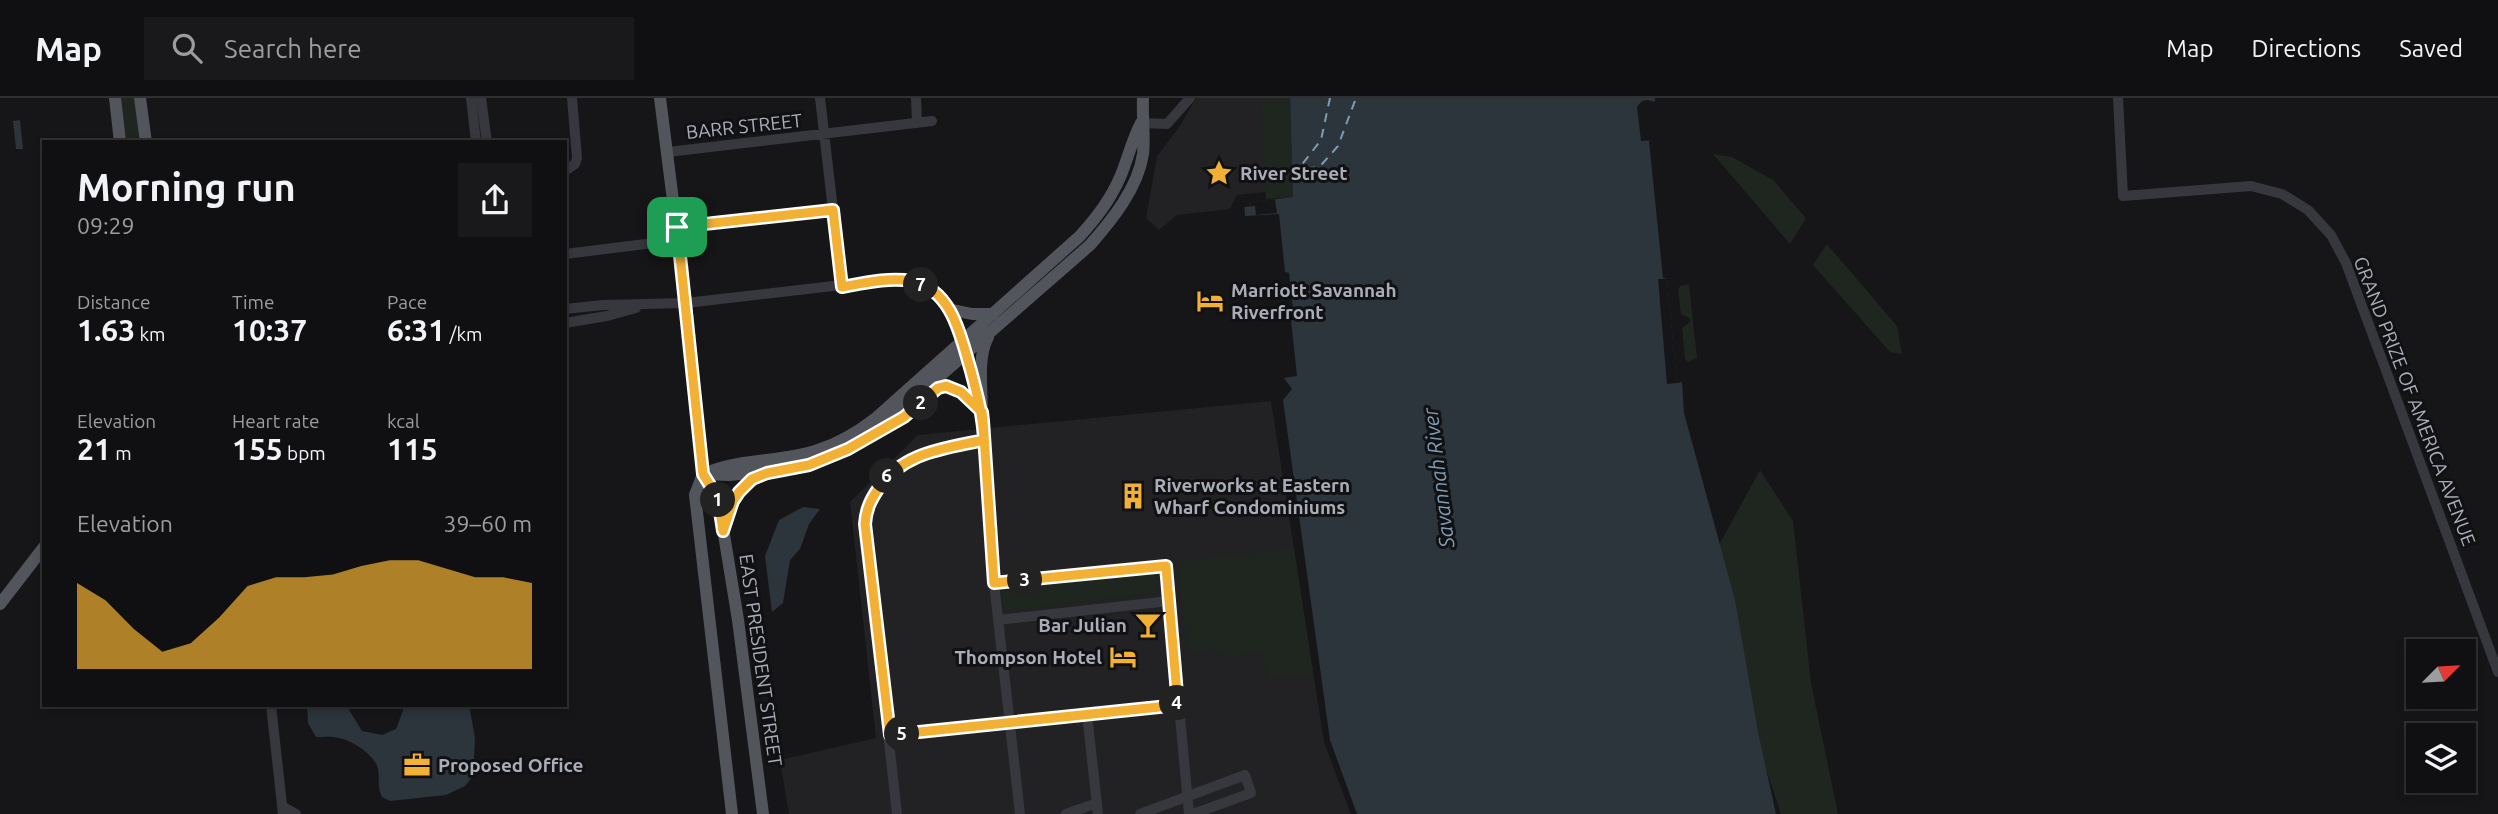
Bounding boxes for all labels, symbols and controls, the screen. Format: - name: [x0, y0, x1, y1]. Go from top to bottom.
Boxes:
- search box: [144, 17, 634, 80]
- icon: search: [168, 29, 206, 67]
- text: Map: [35, 30, 102, 67]
- text: Search here: [224, 34, 362, 63]
- text: Map: [2166, 35, 2213, 62]
- text: Directions: [2251, 35, 2361, 62]
- text: Saved: [2399, 35, 2463, 62]
- street label: BARR STREET: [685, 109, 804, 143]
- place icon: River Street: [1204, 158, 1234, 188]
- place label: River Street: [1240, 162, 1347, 184]
- button: share: [458, 163, 532, 237]
- text: Morning run: [77, 166, 296, 208]
- pin: [647, 197, 707, 257]
- icon: arrive: [658, 208, 696, 246]
- text: 09:29: [77, 213, 135, 238]
- street label: GRAND PRIZE OF AMERICA AVENUE: [2350, 253, 2480, 549]
- pin: 7: [904, 268, 939, 302]
- text: 7: [915, 273, 926, 295]
- place label: Marriott Savannah Riverfront: [1231, 279, 1397, 323]
- hotel icon: Marriott Savannah Riverfront: [1195, 286, 1225, 316]
- text: Distance: [77, 291, 151, 313]
- text: Time: [232, 291, 274, 313]
- text: Pace: [387, 291, 427, 313]
- text: 1.63: [77, 313, 135, 347]
- text: 10:37: [232, 313, 307, 347]
- text: 6:31: [387, 313, 445, 347]
- text: km: [135, 323, 165, 345]
- text: /km: [445, 323, 483, 345]
- pin: 2: [904, 386, 939, 420]
- text: 2: [915, 391, 926, 413]
- water label: Savannah River: [1417, 405, 1459, 551]
- text: Elevation: [77, 410, 156, 432]
- text: Heart rate: [232, 410, 319, 432]
- text: kcal: [387, 410, 420, 432]
- text: 21: [77, 432, 111, 466]
- text: 155: [232, 432, 283, 466]
- text: 115: [387, 432, 438, 466]
- text: m: [111, 442, 132, 464]
- text: bpm: [283, 442, 326, 464]
- pin: 6: [870, 458, 904, 494]
- text: 6: [881, 464, 892, 486]
- place label: Riverworks at Eastern Wharf Condominiums: [1154, 474, 1350, 518]
- building icon: Riverworks at Eastern Wharf Condominiums: [1118, 481, 1148, 511]
- pin: 1: [700, 482, 736, 518]
- text: 1: [712, 488, 723, 510]
- text: Elevation: [77, 511, 173, 536]
- text: 39–60 m: [444, 511, 532, 536]
- street label: EAST PRESIDENT STREET: [735, 553, 787, 768]
- pin: 3: [1007, 562, 1042, 598]
- text: 3: [1019, 568, 1030, 590]
- bar icon: Bar Julian: [1133, 610, 1163, 640]
- place label: Bar Julian: [1038, 614, 1127, 636]
- north arrow: [2406, 639, 2476, 709]
- map controls: [2406, 639, 2476, 793]
- hotel icon: Thompson Hotel: [1108, 642, 1138, 672]
- place label: Thompson Hotel: [954, 646, 1102, 668]
- pin: 4: [1160, 686, 1194, 720]
- text: 4: [1171, 691, 1182, 713]
- pin: 5: [884, 716, 920, 752]
- text: 5: [896, 722, 907, 744]
- button: layers: [2406, 723, 2476, 793]
- office icon: Proposed Office: [402, 750, 432, 780]
- place label: Proposed Office: [438, 754, 583, 776]

